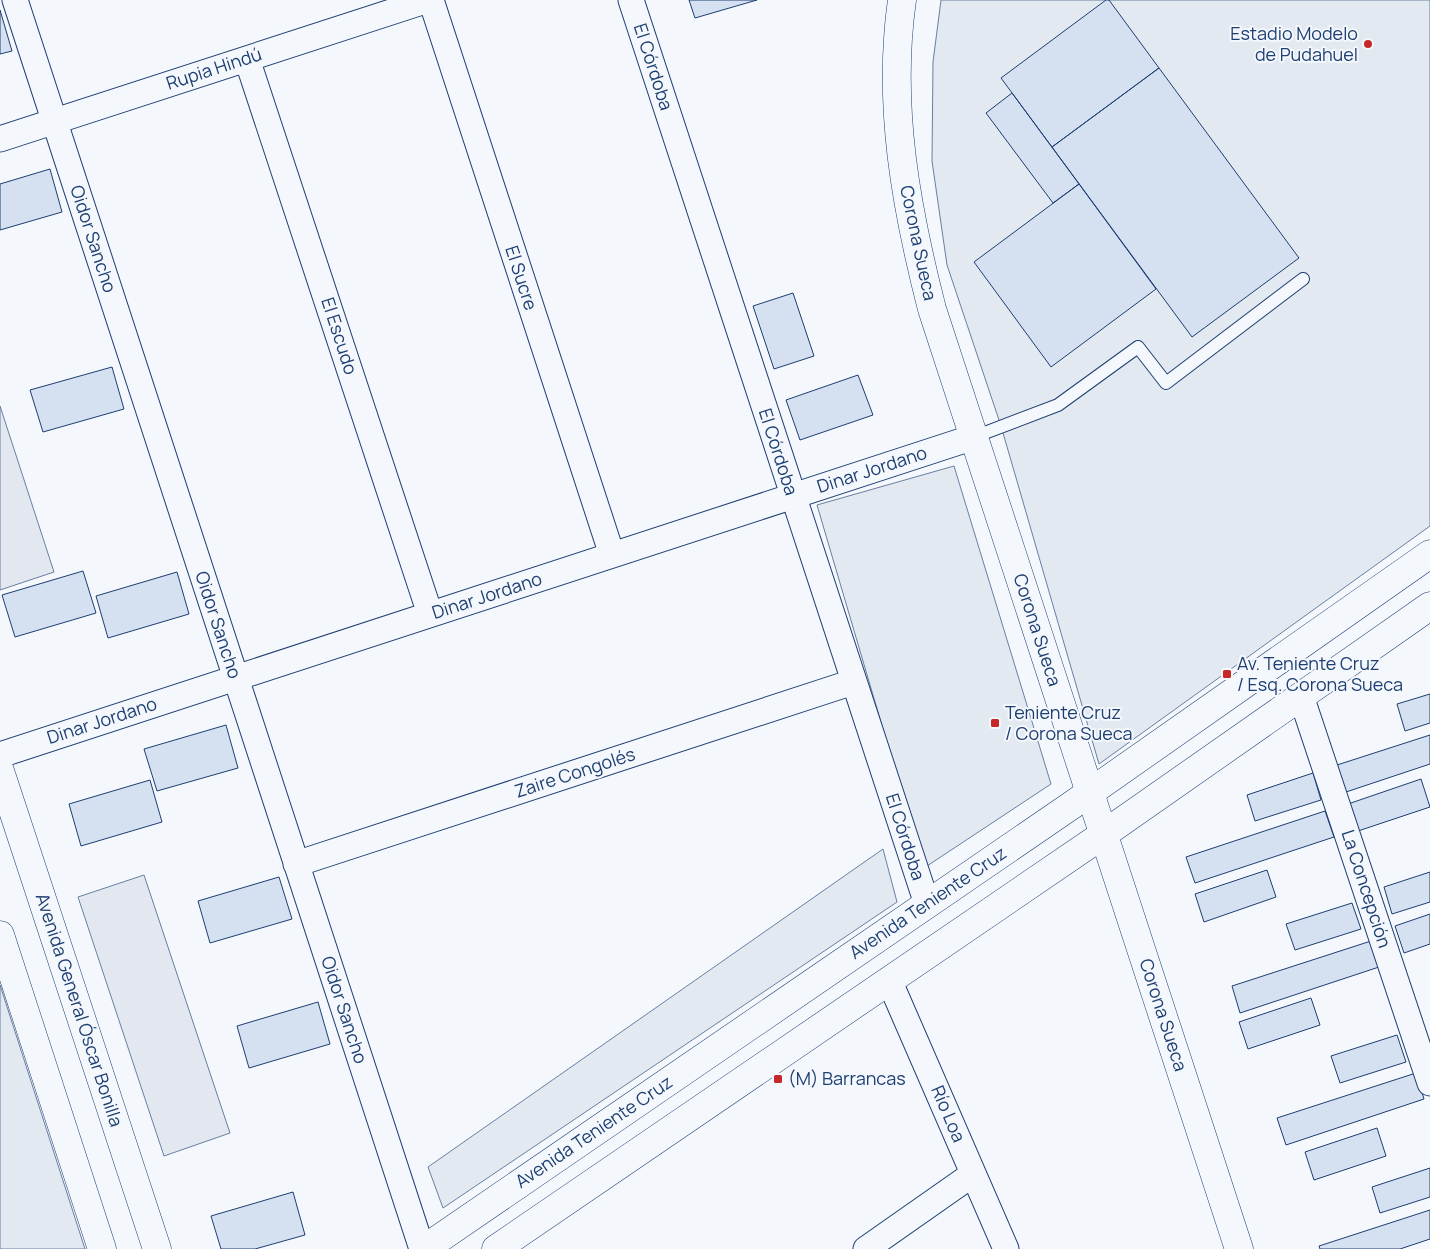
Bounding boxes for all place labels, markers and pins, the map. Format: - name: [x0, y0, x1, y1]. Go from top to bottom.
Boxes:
- place label: Estadio Modelo de Pudahuel: [1230, 21, 1358, 66]
- marker: Estadio Modelo de Pudahuel: [1362, 38, 1374, 50]
- place label: Av. Teniente Cruz / Esq. Corona Sueca: [1237, 651, 1403, 696]
- marker: Av. Teniente Cruz / Esq. Corona Sueca: [1221, 668, 1233, 680]
- place label: Teniente Cruz / Corona Sueca: [1005, 700, 1133, 745]
- marker: Teniente Cruz / Corona Sueca: [989, 717, 1001, 729]
- place label: (M) Barrancas: [788, 1066, 906, 1090]
- marker: (M) Barrancas: [772, 1073, 784, 1085]

